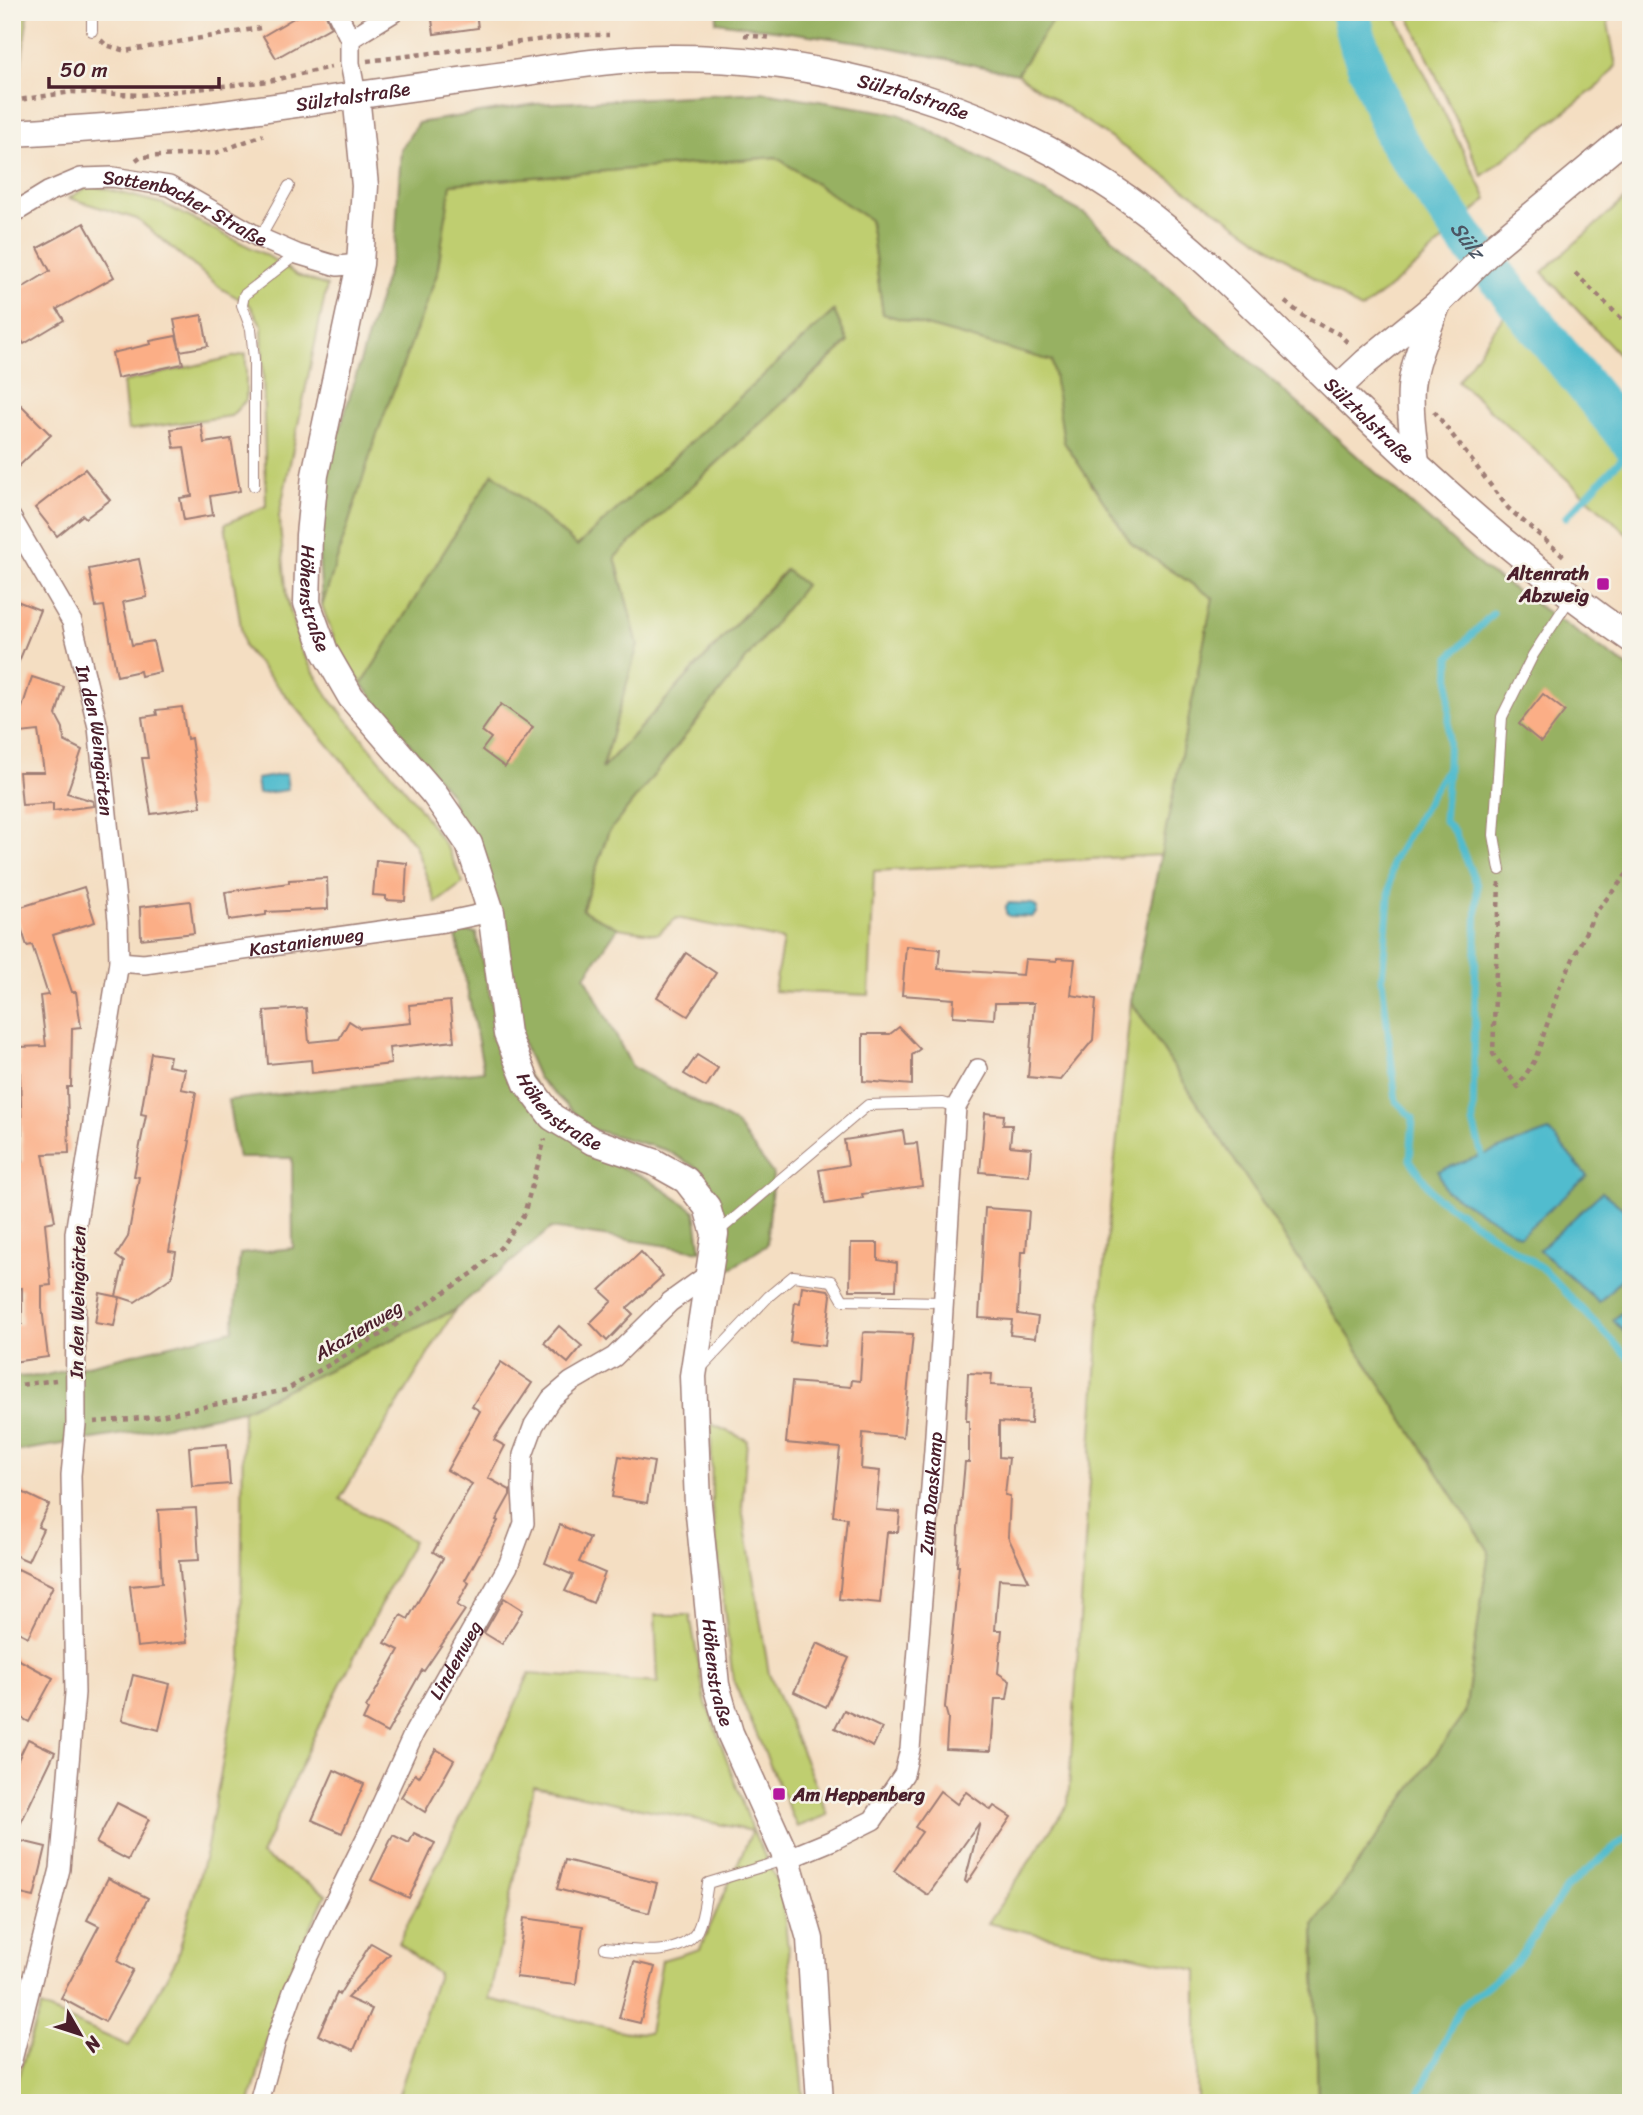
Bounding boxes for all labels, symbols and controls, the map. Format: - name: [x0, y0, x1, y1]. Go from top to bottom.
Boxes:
- scale bar: [49, 46, 219, 90]
- text: 50 m: [60, 51, 108, 89]
- street label: Sülztalstraße: [854, 64, 974, 129]
- street label: Sülztalstraße: [294, 72, 412, 121]
- street label: Sottenbacher Straße: [102, 161, 272, 256]
- water label: Sülz: [1440, 213, 1497, 270]
- street label: Sülztalstraße: [1316, 369, 1422, 472]
- street label: Höhenstraße: [290, 544, 340, 657]
- place label: Altenrath Abzweig: [1506, 557, 1589, 612]
- marker: Altenrath Abzweig: [1595, 576, 1611, 592]
- street label: In den Weingärten: [66, 660, 123, 817]
- street label: Kastanienweg: [247, 917, 366, 966]
- street label: Höhenstraße: [507, 1068, 606, 1160]
- street label: In den Weingärten: [60, 1225, 95, 1380]
- street label: Akazienweg: [307, 1291, 409, 1370]
- street label: Zum Daaskamp: [910, 1431, 952, 1556]
- street label: Lindenweg: [420, 1614, 491, 1706]
- street label: Höhenstraße: [692, 1617, 743, 1730]
- place label: Am Heppenberg: [792, 1778, 925, 1811]
- marker: Am Heppenberg: [771, 1786, 787, 1802]
- north arrow: [46, 2000, 116, 2070]
- text: N: [75, 2028, 110, 2061]

